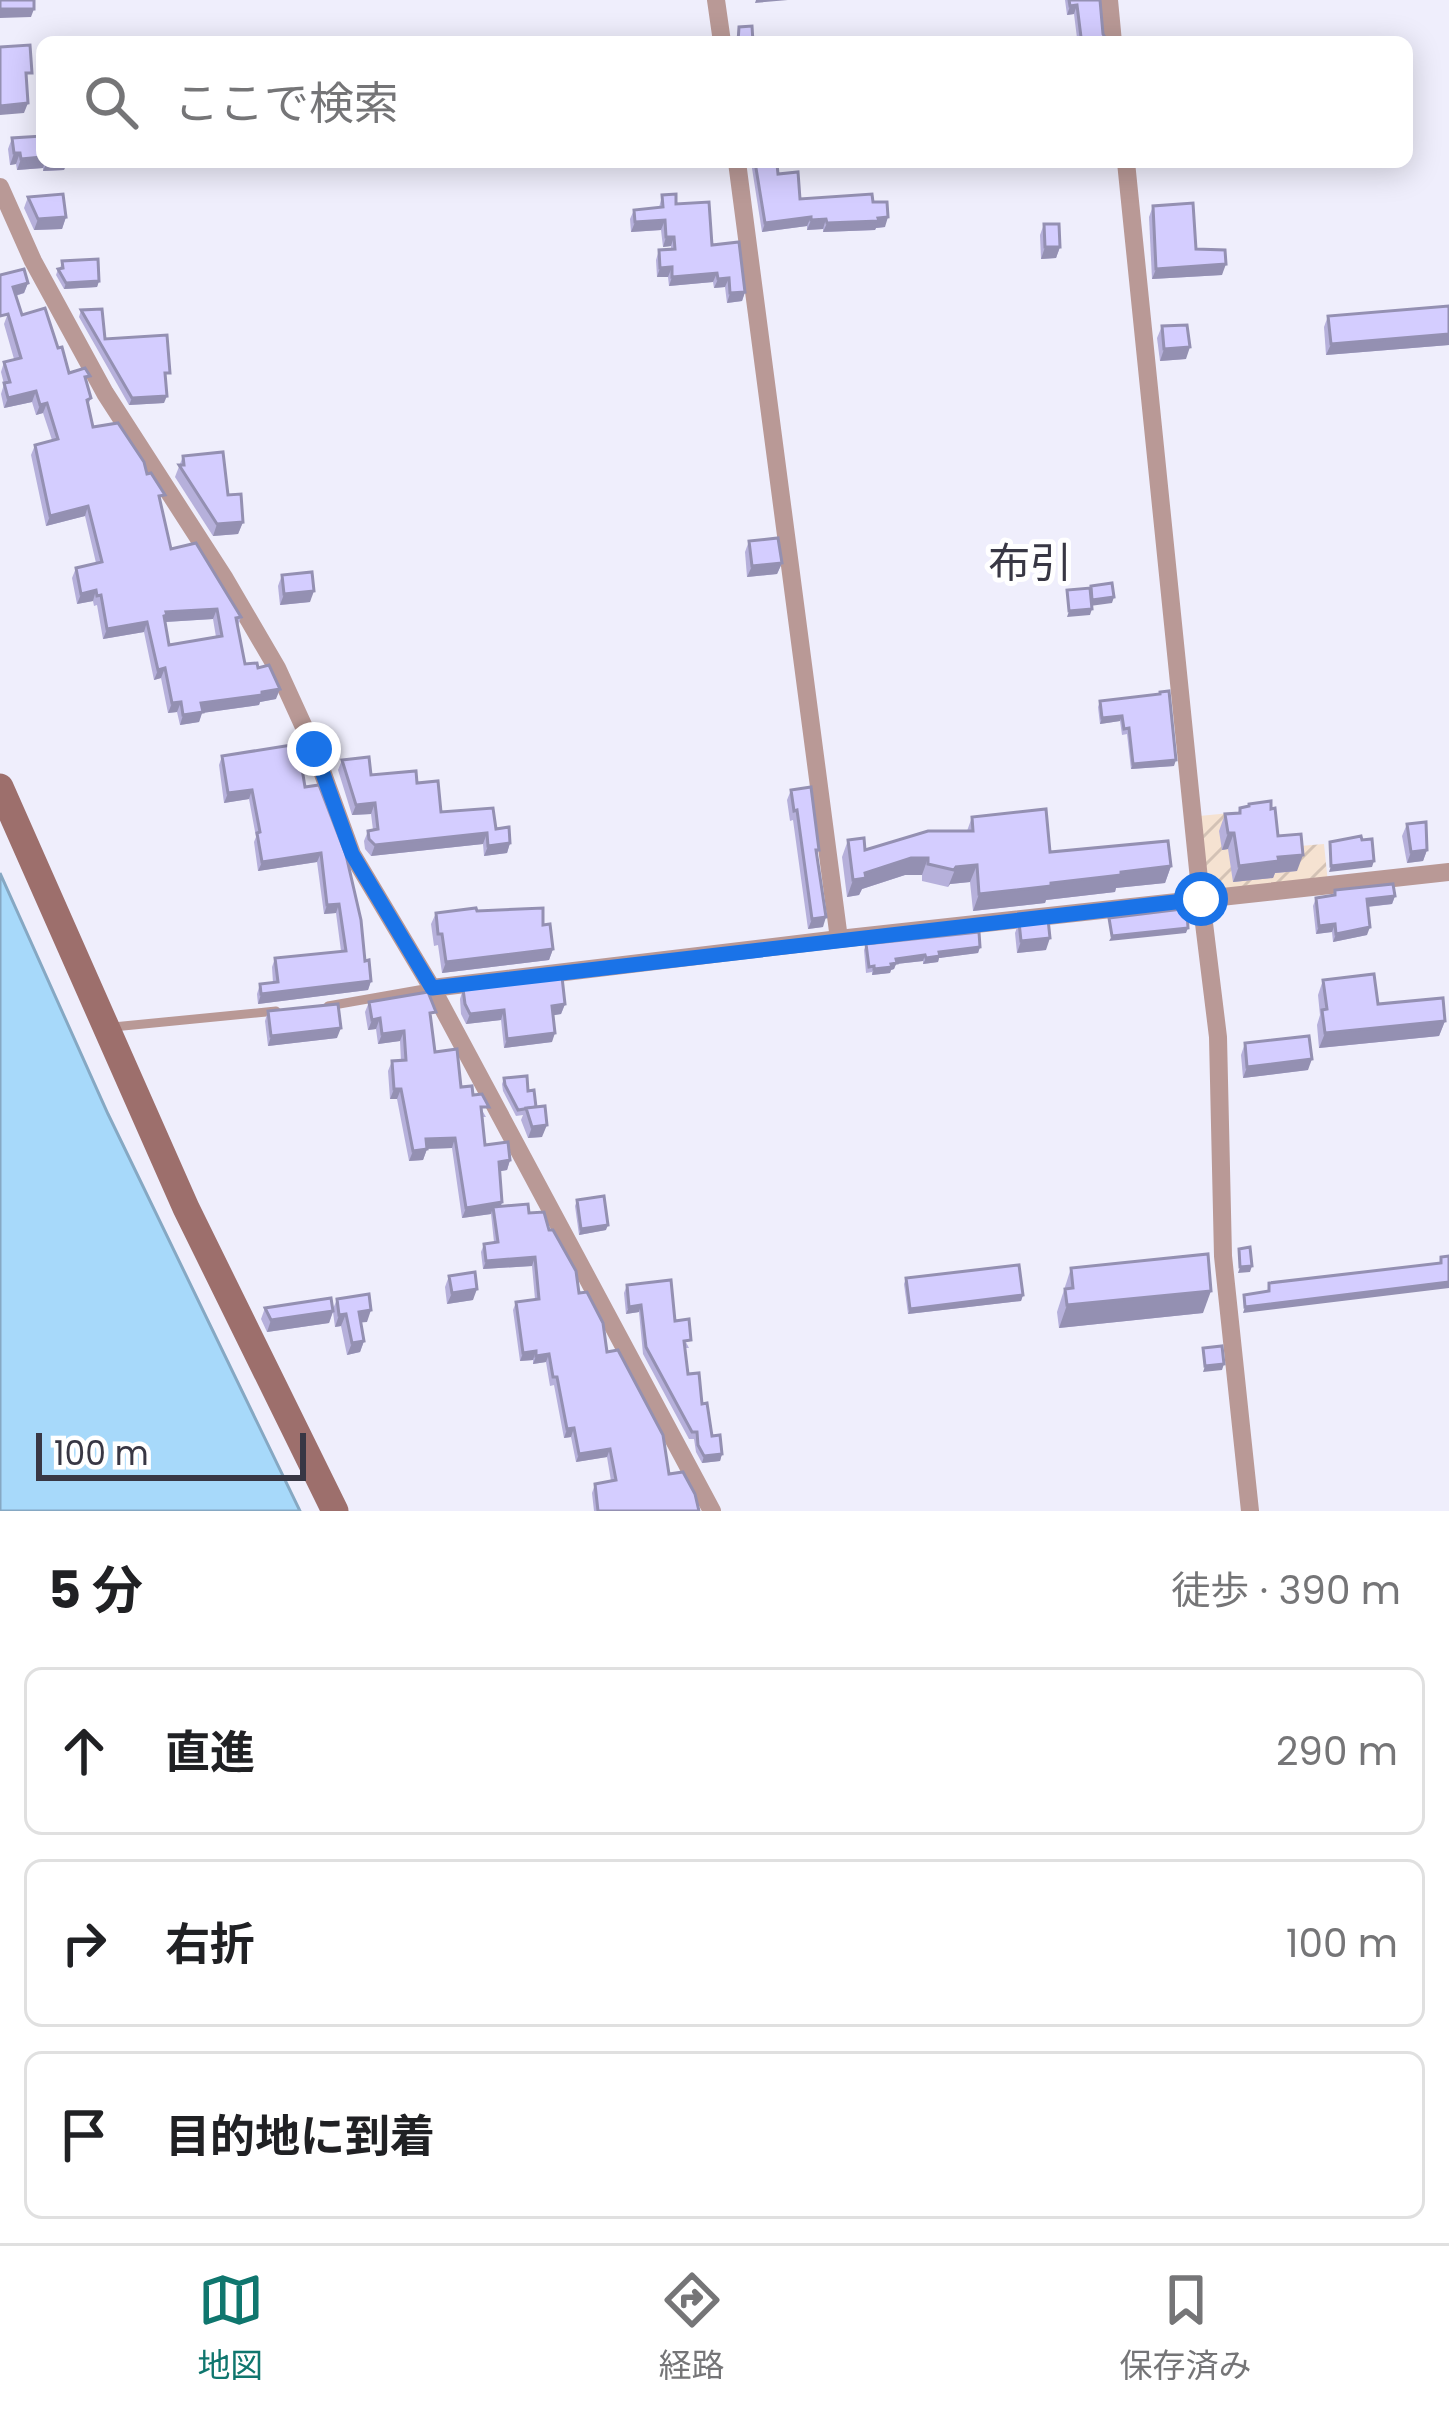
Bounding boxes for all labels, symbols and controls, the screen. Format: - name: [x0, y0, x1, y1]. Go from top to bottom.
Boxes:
- search box: [36, 36, 1413, 168]
- icon: search: [78, 69, 144, 135]
- text: ここで検索: [174, 72, 399, 135]
- district label: 布引: [988, 534, 1072, 593]
- route end: [287, 722, 341, 776]
- route start: [1174, 872, 1228, 926]
- scale bar: [36, 1427, 306, 1480]
- text: 100 m: [54, 1430, 149, 1477]
- text: 5 分: [48, 1554, 143, 1626]
- text: 徒歩 · 390 m: [1171, 1563, 1401, 1618]
- icon: ahead: [51, 1718, 117, 1784]
- text: 直進: [165, 1721, 255, 1784]
- text: 290 m: [1276, 1724, 1398, 1779]
- icon: right: [51, 1910, 117, 1976]
- text: 右折: [165, 1913, 255, 1976]
- text: 100 m: [1286, 1916, 1398, 1971]
- icon: arrive: [51, 2102, 117, 2168]
- text: 目的地に到着: [165, 2105, 435, 2168]
- tab: 地図: [198, 2267, 264, 2391]
- tab: 経路: [659, 2267, 725, 2391]
- tab: 保存済み: [1120, 2267, 1252, 2391]

